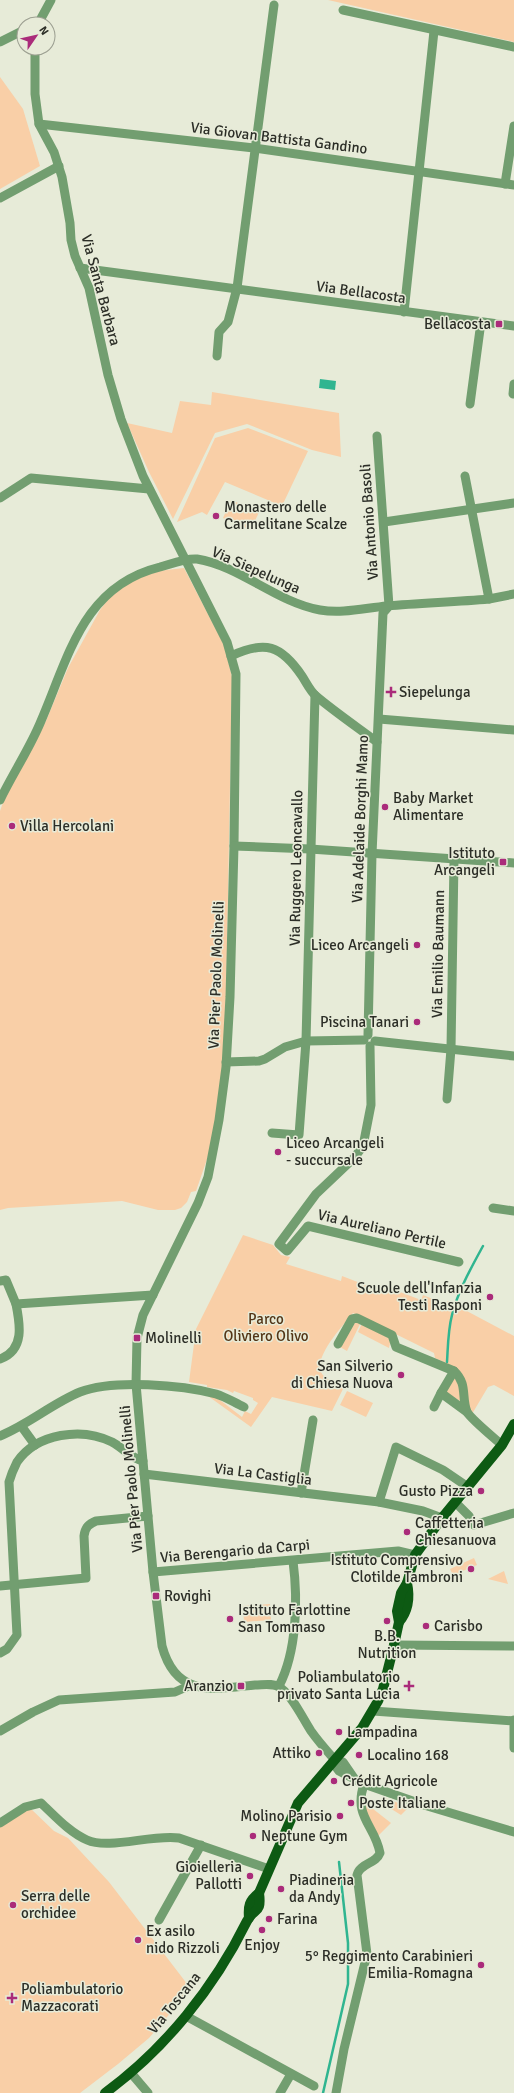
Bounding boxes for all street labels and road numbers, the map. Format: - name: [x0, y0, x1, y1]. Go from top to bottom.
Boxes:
- street label: Via Giovan Battista Gandino: [189, 118, 369, 158]
- street label: Via Santa Barbara: [77, 232, 125, 348]
- street label: Via Bellacosta: [315, 277, 407, 307]
- street label: Via Antonio Basoli: [356, 463, 382, 581]
- street label: Via Siepelunga: [209, 542, 303, 598]
- street label: Via Adelaide Borghi Mamo: [348, 734, 372, 903]
- street label: Via Ruggero Leoncavallo: [286, 790, 306, 946]
- street label: Via Emilio Baumann: [428, 890, 448, 1018]
- street label: Via Pier Paolo Molinelli: [204, 901, 228, 1049]
- street label: Via Aureliano Pertile: [316, 1205, 448, 1253]
- street label: Via Pier Paolo Molinelli: [116, 1404, 146, 1554]
- street label: Via La Castiglia: [213, 1459, 313, 1489]
- street label: Via Berengario da Carpi: [159, 1535, 311, 1567]
- street label: Via Toscana: [144, 1968, 204, 2038]

